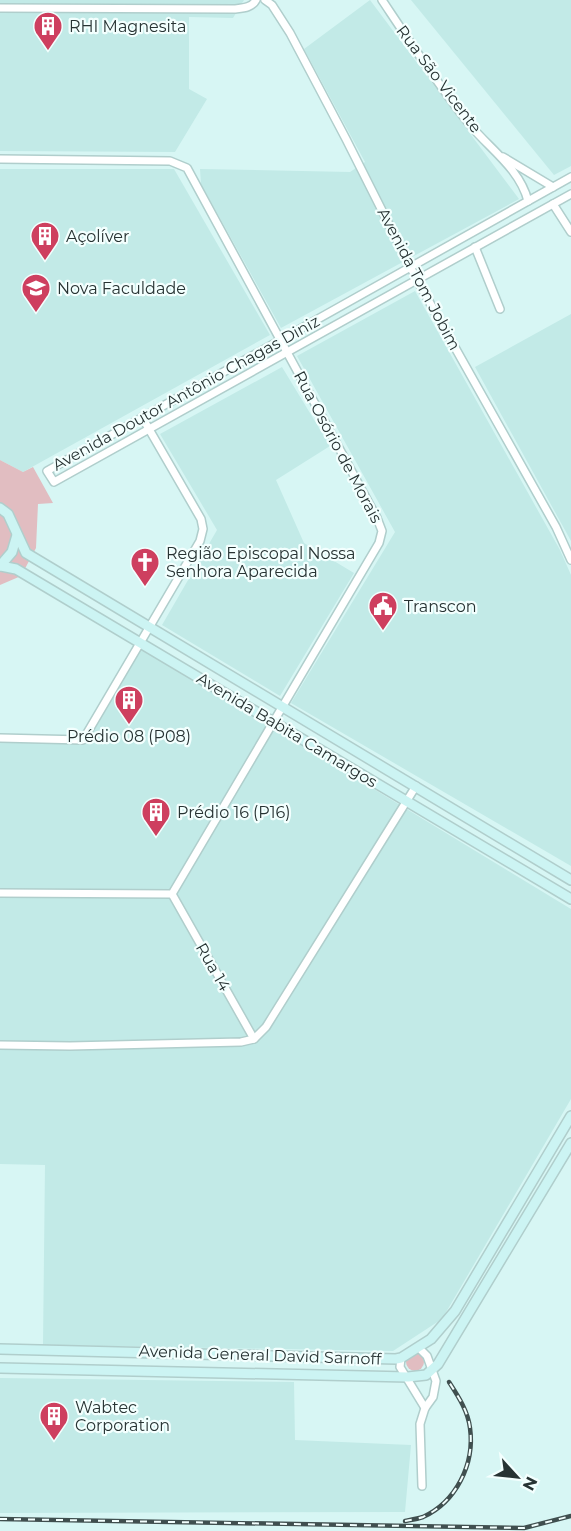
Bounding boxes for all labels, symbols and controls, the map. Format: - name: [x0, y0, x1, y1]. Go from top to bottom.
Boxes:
- building icon: RHI Magnesita: [32, 10, 64, 52]
- place label: RHI Magnesita: [69, 17, 186, 36]
- street label: Rua São Vicente: [392, 21, 486, 137]
- street label: Avenida Tom Jobim: [373, 205, 465, 353]
- building icon: Açolíver: [29, 220, 61, 262]
- place label: Açolíver: [66, 227, 129, 246]
- school or university icon: Nova Faculdade: [20, 272, 52, 314]
- place label: Nova Faculdade: [57, 279, 186, 298]
- street label: Avenida Doutor Antônio Chagas Diniz: [49, 311, 323, 475]
- street label: Rua Osório de Morais: [290, 368, 386, 526]
- place label: Região Episcopal Nossa Senhora Aparecida: [166, 544, 356, 581]
- church icon: Região Episcopal Nossa Senhora Aparecida: [129, 546, 161, 588]
- public building icon: Transcon: [367, 590, 399, 632]
- place label: Transcon: [404, 597, 477, 616]
- street label: Avenida Babita Camargos: [193, 669, 381, 792]
- building icon: Prédio 08 (P08): [113, 684, 145, 726]
- place label: Prédio 08 (P08): [67, 727, 191, 746]
- building icon: Prédio 16 (P16): [140, 796, 172, 838]
- place label: Prédio 16 (P16): [177, 803, 291, 822]
- street label: Rua 14: [192, 940, 235, 995]
- street label: Avenida General David Sarnoff: [138, 1341, 382, 1369]
- place label: Wabtec Corporation: [75, 1398, 170, 1435]
- building icon: Wabtec Corporation: [38, 1400, 70, 1442]
- north arrow: [487, 1447, 547, 1507]
- text: N: [519, 1474, 541, 1494]

